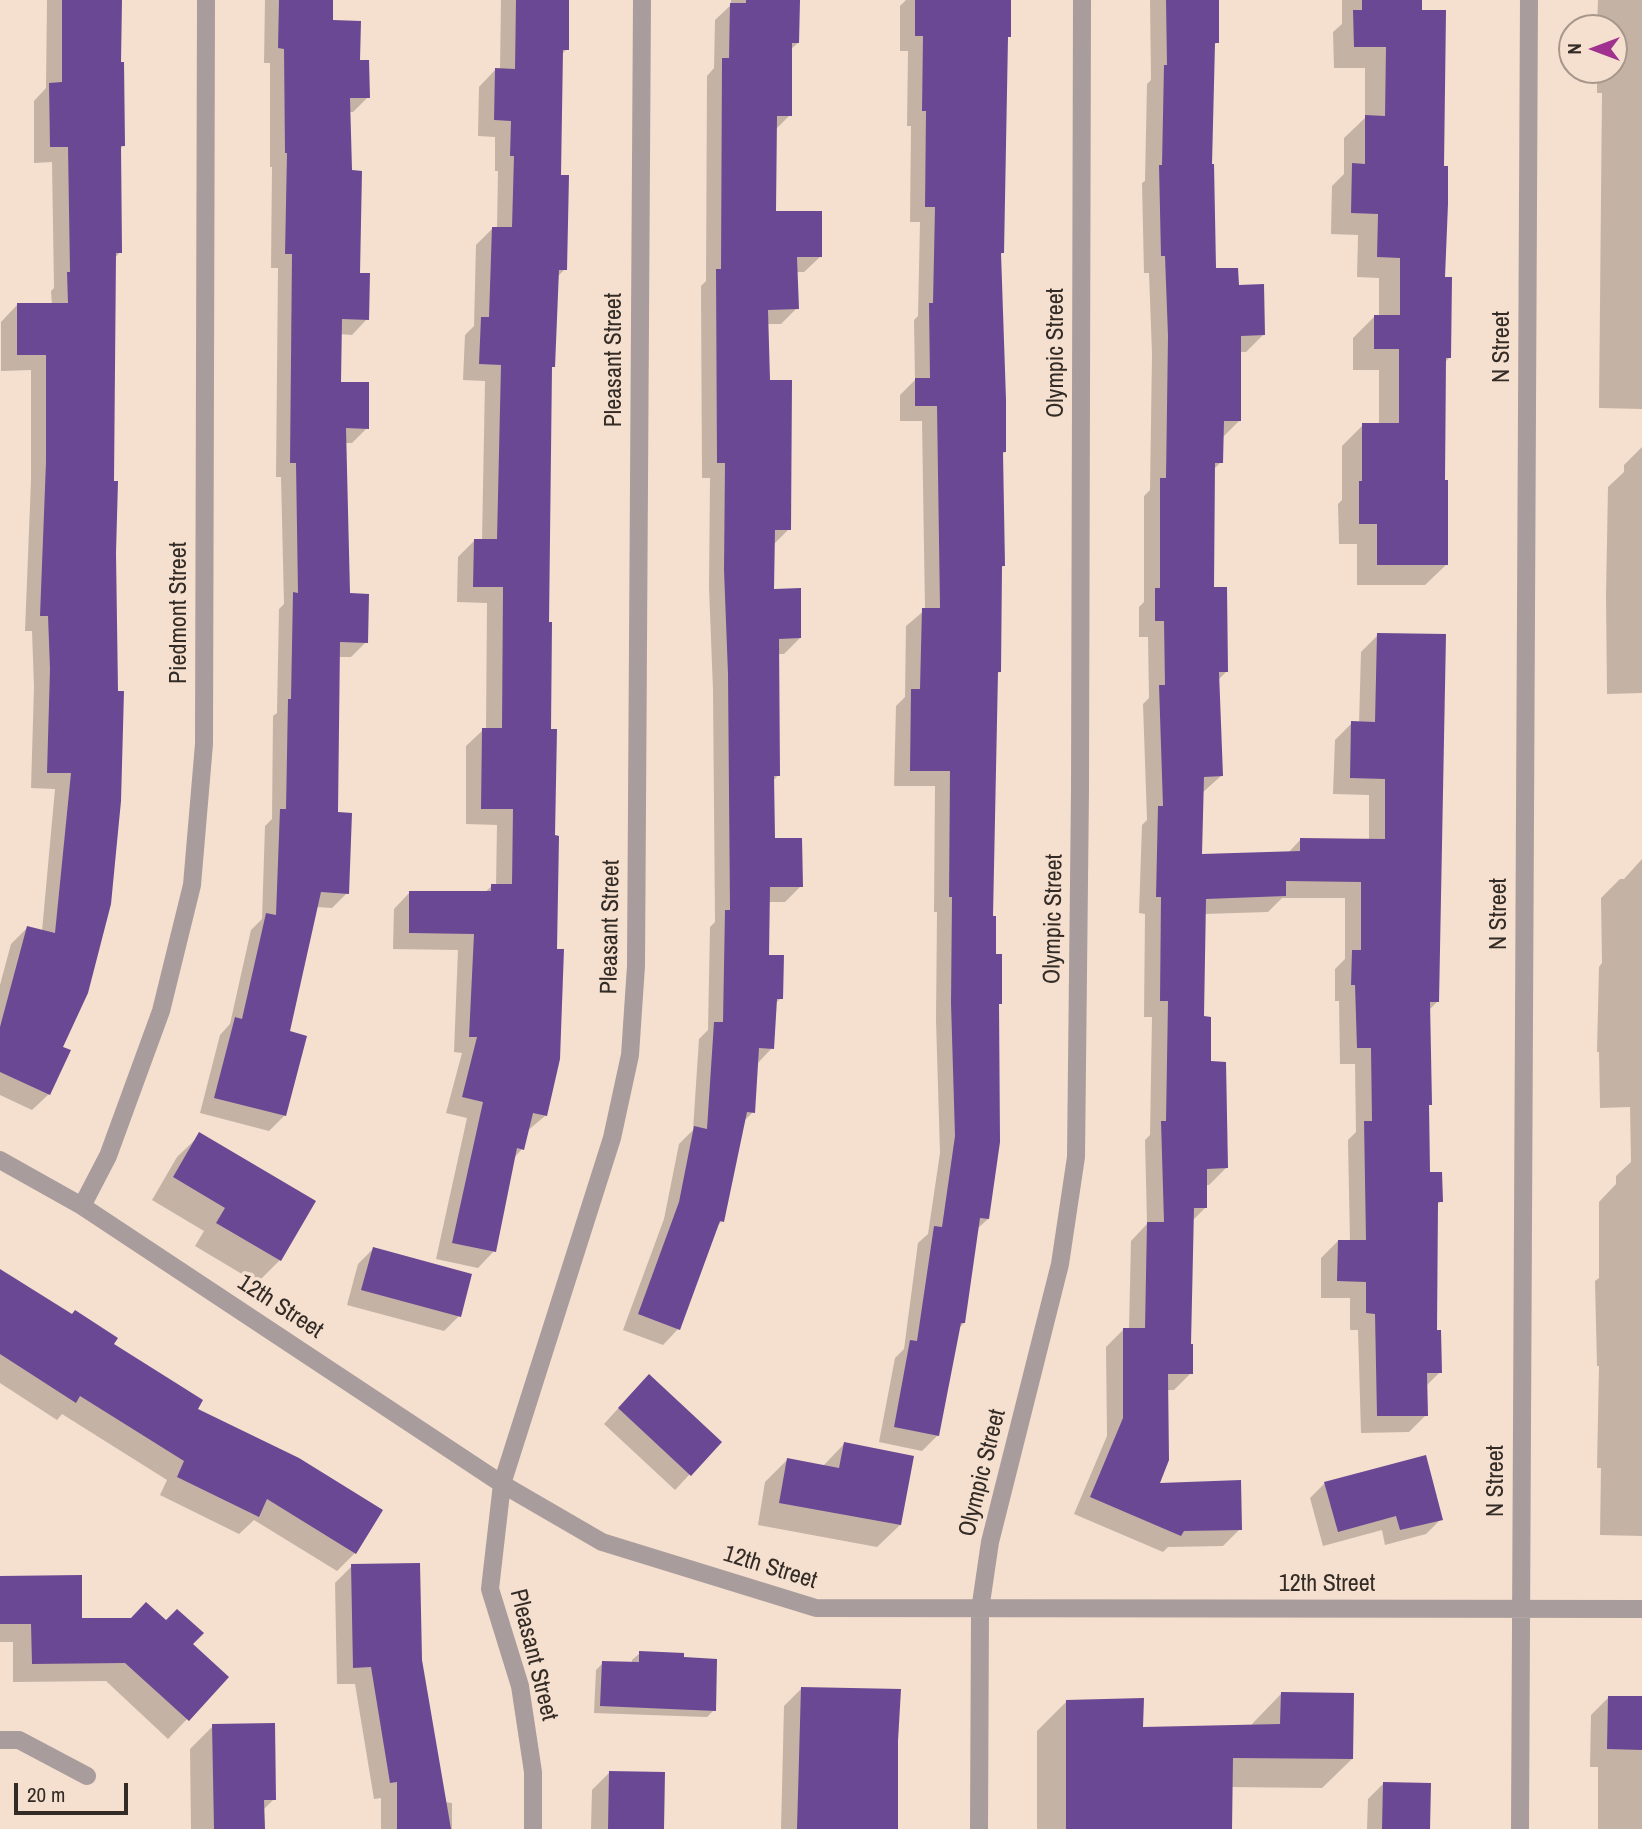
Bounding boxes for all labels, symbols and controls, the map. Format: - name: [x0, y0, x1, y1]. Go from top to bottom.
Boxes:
- north arrow: [1558, 14, 1628, 84]
- text: N: [1561, 43, 1587, 55]
- street label: Olympic Street: [1043, 288, 1071, 418]
- street label: Pleasant Street: [601, 293, 629, 427]
- street label: N Street: [1489, 311, 1517, 383]
- street label: Piedmont Street: [166, 542, 194, 684]
- street label: Olympic Street: [1038, 854, 1070, 984]
- street label: Pleasant Street: [595, 859, 627, 995]
- street label: N Street: [1486, 878, 1514, 950]
- street label: 12th Street: [232, 1269, 328, 1345]
- street label: Olympic Street: [953, 1406, 1013, 1540]
- street label: N Street: [1483, 1445, 1511, 1517]
- street label: 12th Street: [720, 1540, 820, 1596]
- street label: 12th Street: [1279, 1571, 1375, 1599]
- street label: Pleasant Street: [503, 1586, 563, 1724]
- scale bar: [18, 1770, 131, 1814]
- text: 20 m: [27, 1780, 65, 1809]

